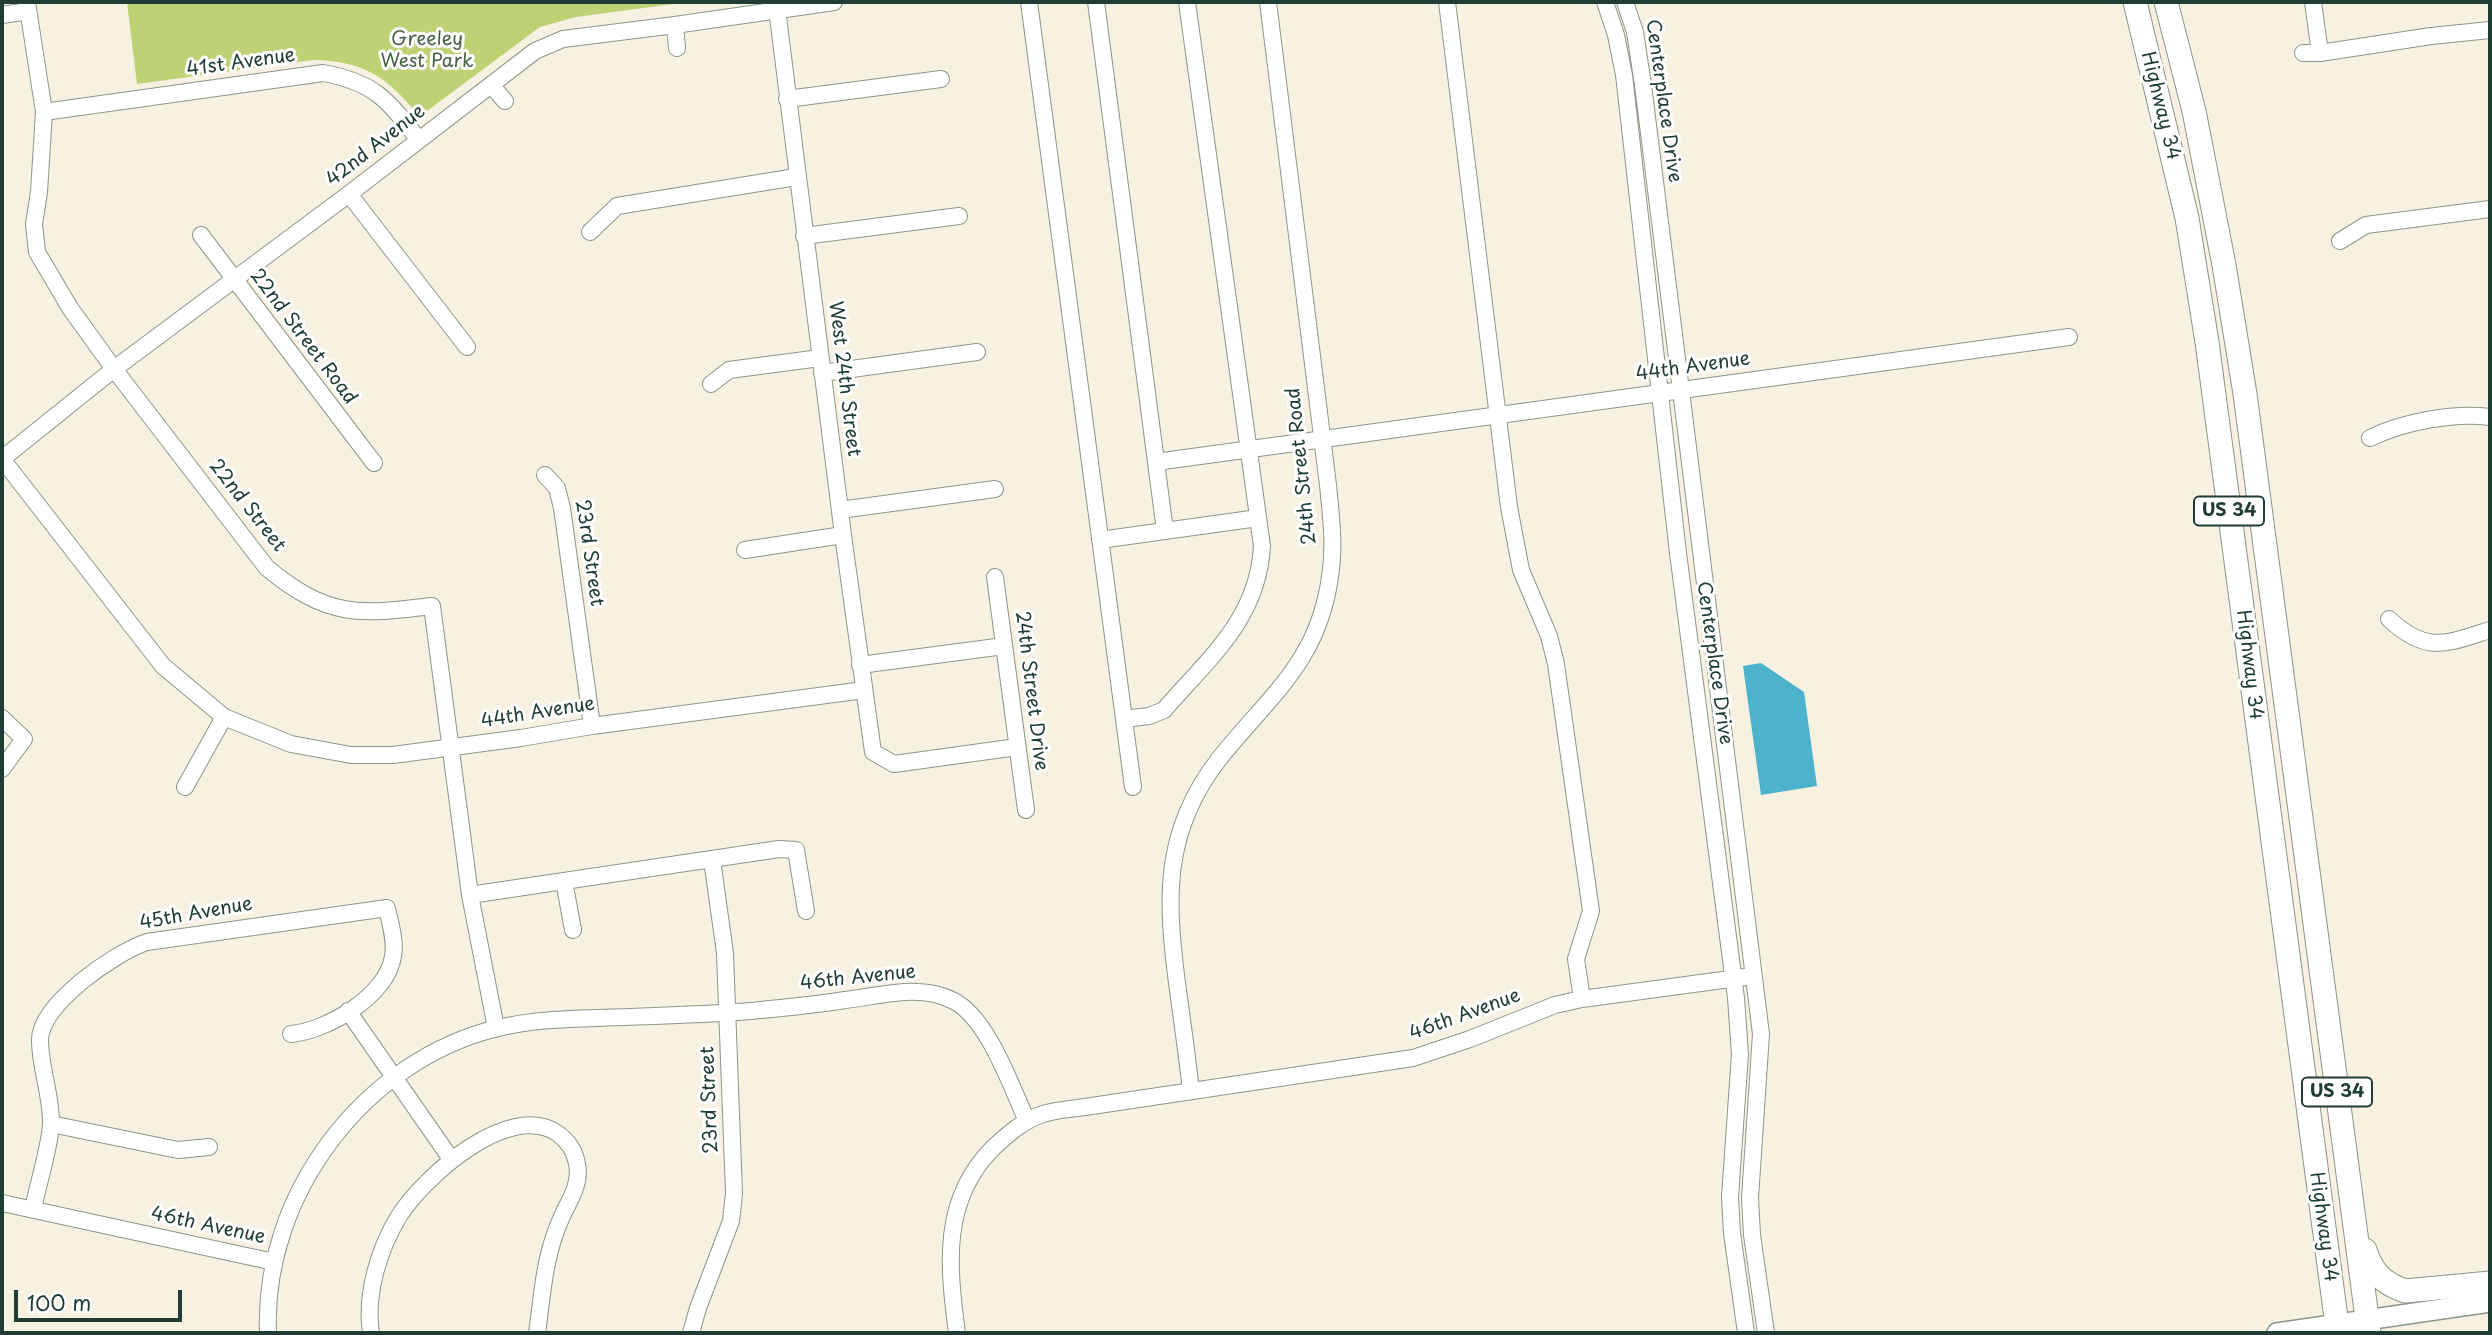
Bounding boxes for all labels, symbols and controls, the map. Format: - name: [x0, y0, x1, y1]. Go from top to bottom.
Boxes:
- street label: Centerplace Drive: [1640, 18, 1686, 184]
- park label: Greeley West Park: [380, 29, 474, 73]
- street label: 41st Avenue: [185, 44, 297, 82]
- street label: Highway 34: [2136, 50, 2184, 162]
- street label: 42nd Avenue: [322, 100, 430, 192]
- street label: 22nd Street Road: [245, 265, 361, 409]
- street label: West 24th Street: [823, 300, 865, 458]
- street label: 44th Avenue: [1634, 348, 1752, 386]
- street label: 24th Street Road: [1282, 386, 1322, 546]
- street label: 22nd Street: [204, 455, 290, 557]
- road number: US 34: [2194, 496, 2264, 526]
- street label: 23rd Street: [570, 498, 608, 608]
- street label: Centerplace Drive: [1691, 580, 1737, 746]
- street label: Highway 34: [2231, 609, 2267, 721]
- street label: 24th Street Drive: [1010, 610, 1052, 772]
- street label: 44th Avenue: [479, 693, 597, 733]
- street label: 45th Avenue: [138, 893, 254, 935]
- street label: 46th Avenue: [799, 961, 917, 995]
- street label: 46th Avenue: [1406, 984, 1524, 1046]
- street label: 23rd Street: [697, 1046, 723, 1154]
- road number: US 34: [2302, 1078, 2372, 1106]
- street label: Highway 34: [2304, 1171, 2342, 1283]
- street label: 46th Avenue: [149, 1203, 267, 1249]
- scale bar: [18, 1276, 186, 1320]
- text: 100 m: [27, 1286, 91, 1318]

